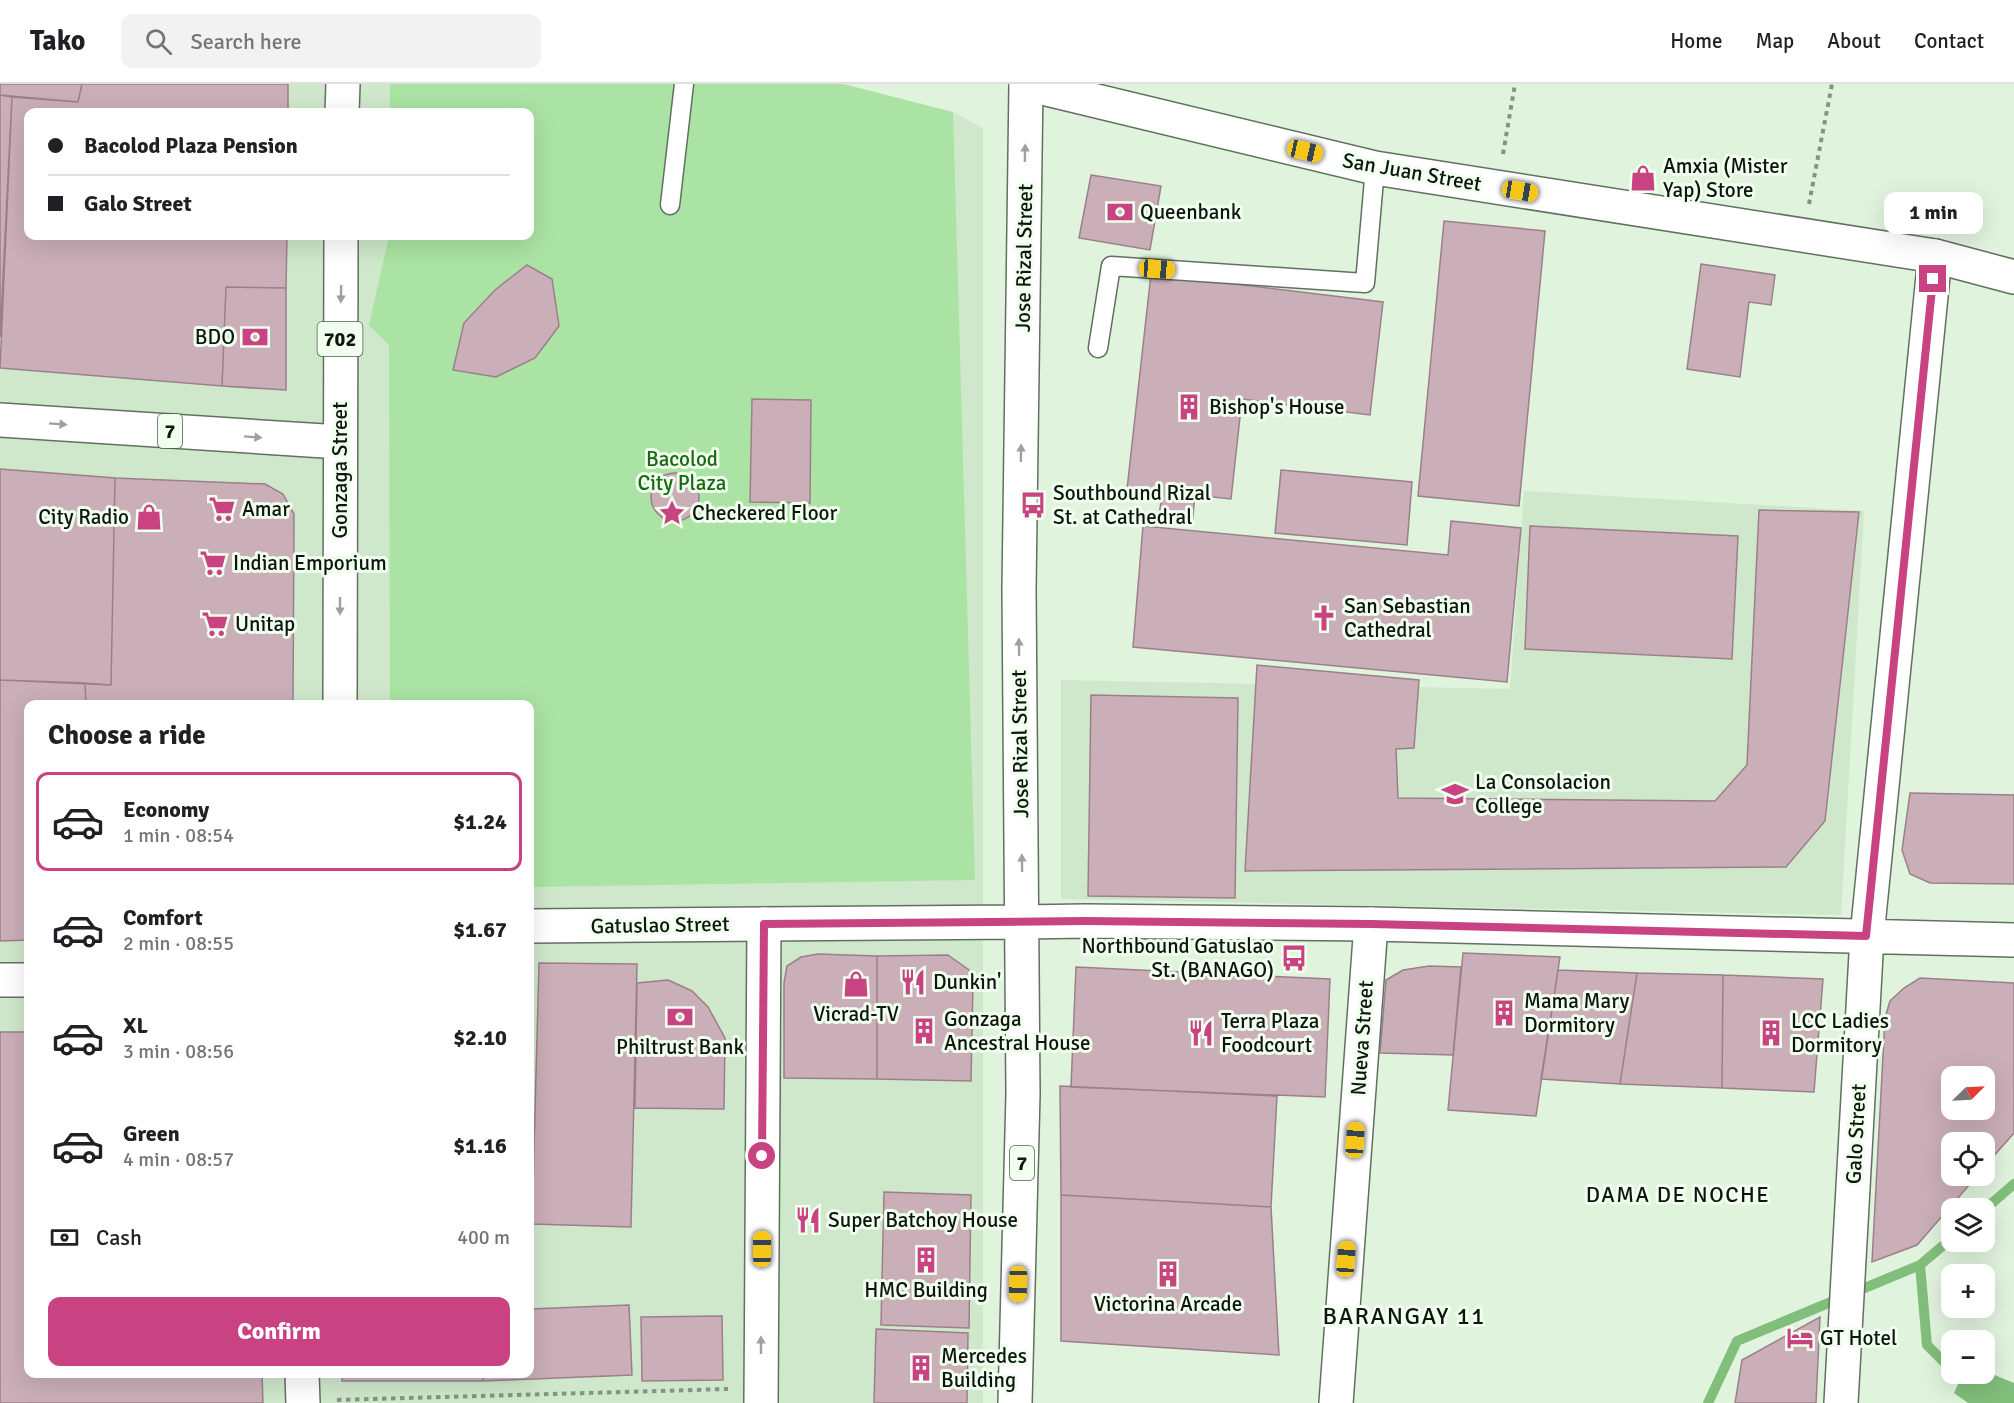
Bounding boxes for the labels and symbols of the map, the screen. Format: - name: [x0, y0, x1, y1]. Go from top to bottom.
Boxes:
- car: [1285, 138, 1325, 164]
- one-way arrow: [1020, 143, 1030, 162]
- street label: San Juan Street: [1340, 147, 1484, 197]
- place label: Amxia (Mister Yap) Store: [1663, 153, 1788, 203]
- shop icon: Amxia (Mister Yap) Store: [1628, 163, 1658, 193]
- car: [1501, 179, 1539, 203]
- street label: Jose Rizal Street: [1010, 184, 1038, 332]
- callout: 1 min: [1884, 192, 1982, 234]
- bank icon: Queenbank: [1105, 197, 1135, 227]
- place label: Queenbank: [1140, 199, 1242, 225]
- car: [1138, 259, 1176, 279]
- route end: [1919, 265, 1946, 292]
- one-way arrow: [336, 284, 346, 303]
- bank icon: BDO: [240, 322, 270, 352]
- road number: 702: [318, 322, 362, 356]
- place label: BDO: [195, 324, 235, 350]
- building icon: Bishop's House: [1174, 392, 1204, 422]
- place label: Bishop's House: [1209, 394, 1344, 420]
- street label: Gonzaga Street: [327, 402, 353, 538]
- road number: 7: [158, 414, 182, 448]
- one-way arrow: [49, 419, 68, 429]
- one-way arrow: [243, 432, 262, 441]
- one-way arrow: [1016, 443, 1026, 462]
- park label: Bacolod City Plaza: [638, 446, 726, 496]
- place label: Southbound Rizal St. at Cathedral: [1053, 480, 1211, 530]
- bus stop icon: Southbound Rizal St. at Cathedral: [1018, 490, 1048, 520]
- supermarket icon: Amar: [207, 494, 237, 524]
- place label: Amar: [242, 496, 290, 522]
- place icon: Checkered Floor: [657, 498, 687, 528]
- place label: Checkered Floor: [692, 500, 837, 526]
- shop icon: City Radio: [134, 502, 164, 532]
- place label: City Radio: [38, 504, 129, 530]
- supermarket icon: Indian Emporium: [198, 548, 228, 578]
- place label: Indian Emporium: [233, 550, 387, 576]
- place label: San Sebastian Cathedral: [1344, 593, 1471, 643]
- one-way arrow: [335, 596, 345, 615]
- church icon: San Sebastian Cathedral: [1309, 603, 1339, 633]
- supermarket icon: Unitap: [200, 609, 230, 639]
- place label: Unitap: [235, 611, 295, 637]
- one-way arrow: [1014, 638, 1024, 657]
- street label: Jose Rizal Street: [1006, 670, 1034, 818]
- place label: La Consolacion College: [1475, 769, 1611, 819]
- school or university icon: La Consolacion College: [1440, 779, 1470, 809]
- one-way arrow: [1017, 854, 1026, 873]
- street label: Gatuslao Street: [590, 911, 730, 939]
- place label: Northbound Gatuslao St. (BANAGO): [1082, 933, 1274, 983]
- bus stop icon: Northbound Gatuslao St. (BANAGO): [1279, 943, 1309, 973]
- restaurant icon: Dunkin': [898, 967, 928, 997]
- shop icon: Vicrad-TV: [841, 969, 871, 999]
- place label: Dunkin': [933, 969, 1001, 995]
- street label: Nueva Street: [1345, 979, 1379, 1097]
- place label: Mama Mary Dormitory: [1524, 988, 1629, 1038]
- building icon: Mama Mary Dormitory: [1489, 998, 1519, 1028]
- place label: Vicrad-TV: [813, 1001, 899, 1027]
- bank icon: Philtrust Bank: [665, 1002, 695, 1032]
- place label: Gonzaga Ancestral House: [944, 1006, 1090, 1056]
- place label: Terra Plaza Foodcourt: [1221, 1008, 1319, 1058]
- place label: LCC Ladies Dormitory: [1791, 1008, 1889, 1058]
- building icon: Gonzaga Ancestral House: [909, 1016, 939, 1046]
- restaurant icon: Terra Plaza Foodcourt: [1186, 1018, 1216, 1048]
- building icon: LCC Ladies Dormitory: [1756, 1018, 1786, 1048]
- place label: Philtrust Bank: [616, 1034, 744, 1060]
- north arrow: [1941, 1066, 1995, 1120]
- street label: Galo Street: [1840, 1083, 1872, 1185]
- car: [1345, 1121, 1365, 1159]
- route start: [748, 1142, 775, 1169]
- road number: 7: [1010, 1146, 1034, 1180]
- district label: DAMA DE NOCHE: [1586, 1181, 1770, 1208]
- restaurant icon: Super Batchoy House: [793, 1205, 823, 1235]
- place label: Super Batchoy House: [828, 1207, 1018, 1233]
- car: [753, 1231, 771, 1267]
- car: [1336, 1240, 1356, 1278]
- building icon: HMC Building: [911, 1245, 941, 1275]
- building icon: Victorina Arcade: [1153, 1259, 1183, 1289]
- car: [1009, 1266, 1027, 1302]
- place label: HMC Building: [864, 1277, 988, 1303]
- place label: Victorina Arcade: [1094, 1291, 1242, 1317]
- district label: BARANGAY 11: [1322, 1301, 1486, 1331]
- hotel icon: GT Hotel: [1785, 1323, 1815, 1353]
- place label: GT Hotel: [1820, 1325, 1897, 1351]
- one-way arrow: [756, 1335, 766, 1354]
- place label: Mercedes Building: [941, 1343, 1027, 1393]
- building icon: Mercedes Building: [906, 1353, 936, 1383]

